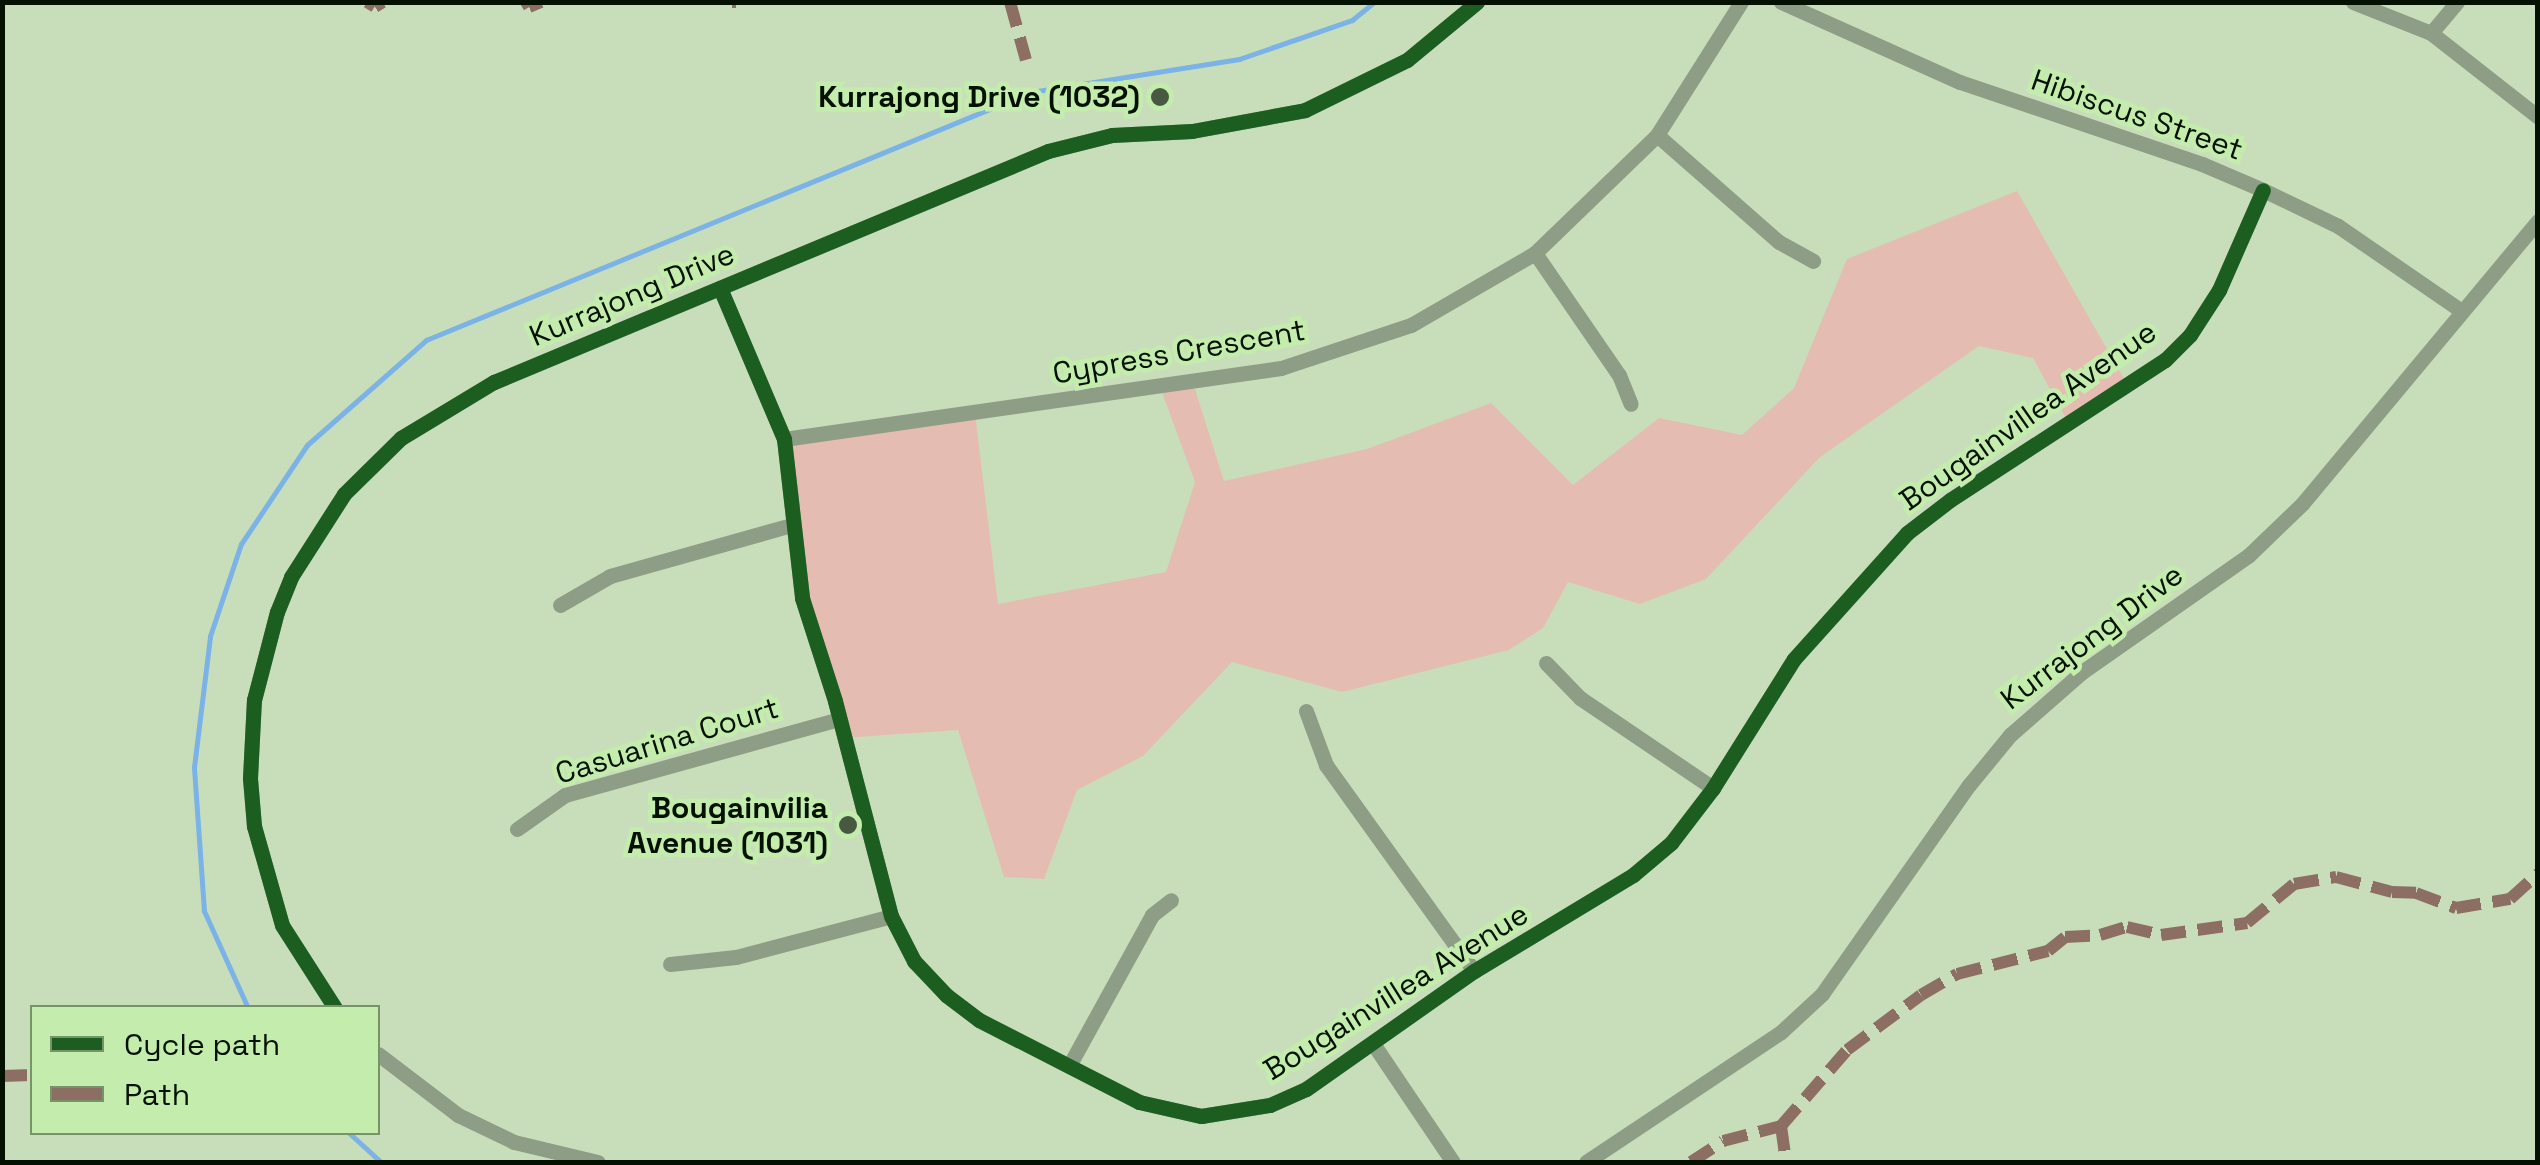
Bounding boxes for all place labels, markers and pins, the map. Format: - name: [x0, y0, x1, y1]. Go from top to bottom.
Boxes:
- place label: Kurrajong Drive (1032): [818, 79, 1140, 115]
- marker: Kurrajong Drive (1032): [1149, 86, 1171, 108]
- place label: Bougainvilia Avenue (1031): [627, 790, 828, 860]
- marker: Bougainvilia Avenue (1031): [837, 814, 859, 836]

